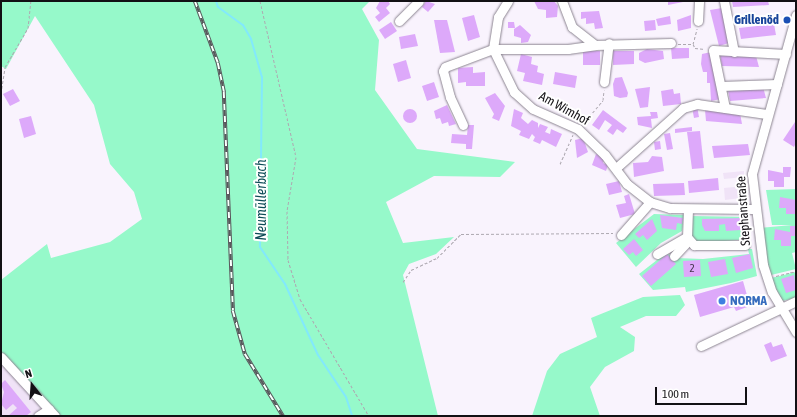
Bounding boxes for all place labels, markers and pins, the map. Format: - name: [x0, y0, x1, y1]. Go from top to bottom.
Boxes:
- place label: Grillenöd: [734, 12, 779, 28]
- marker: Grillenöd: [782, 15, 792, 25]
- place label: NORMA: [730, 293, 767, 309]
- marker: NORMA: [717, 296, 727, 306]

